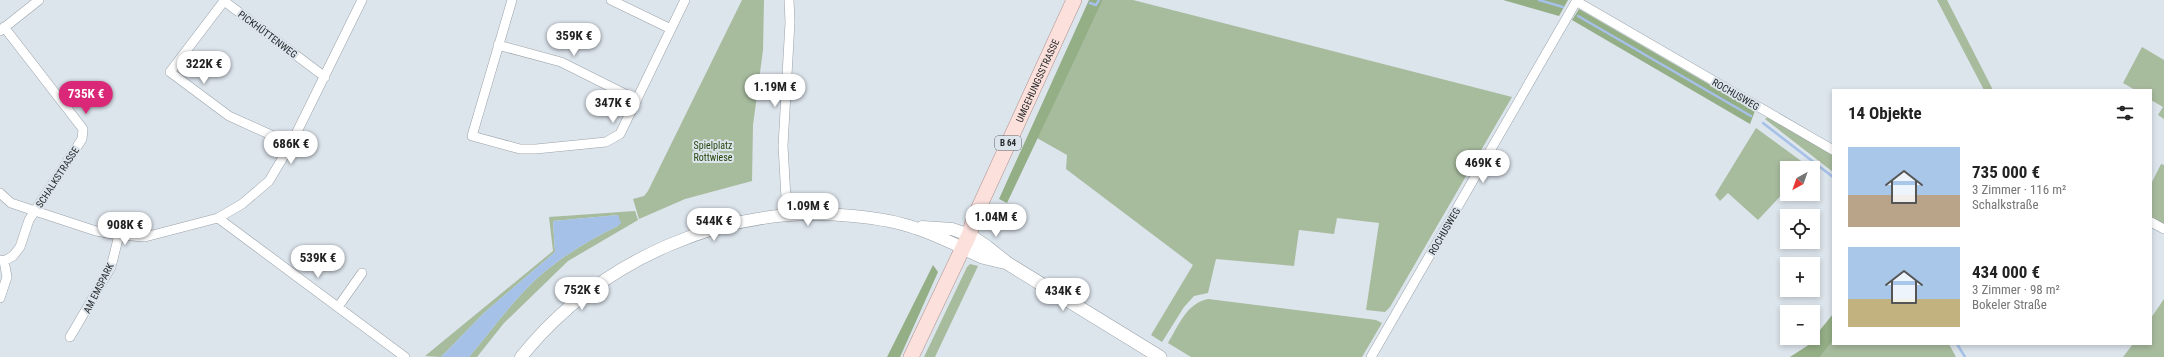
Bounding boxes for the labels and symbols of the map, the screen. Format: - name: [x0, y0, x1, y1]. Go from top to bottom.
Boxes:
- street label: PICKHÜTTENWEG: [236, 8, 300, 60]
- pin: 359K €: [541, 23, 607, 57]
- street label: UMGEHUNGSSTRASSE: [1014, 38, 1061, 124]
- pin: 322K €: [171, 51, 237, 85]
- pin: 1.19M €: [738, 74, 812, 108]
- street label: ROCHUSWEG: [1710, 77, 1761, 112]
- pin: 735K €: [53, 81, 119, 115]
- pin: 347K €: [580, 90, 646, 124]
- pin: 686K €: [258, 131, 324, 165]
- road number: B 64: [995, 136, 1021, 150]
- park label: Spielplatz Rottwiese: [694, 140, 733, 163]
- street label: SCHALKSTRASSE: [34, 145, 81, 210]
- pin: 469K €: [1450, 150, 1516, 184]
- north arrow: [1780, 161, 1820, 201]
- pin: 1.09M €: [771, 193, 845, 227]
- pin: 1.04M €: [959, 204, 1033, 238]
- street label: ROCHUSWEG: [1427, 206, 1462, 257]
- pin: 544K €: [681, 208, 747, 242]
- pin: 908K €: [92, 212, 158, 246]
- pin: 539K €: [285, 245, 351, 279]
- street label: AM EMSPARK: [81, 261, 116, 315]
- pin: 752K €: [549, 277, 615, 311]
- pin: 434K €: [1030, 278, 1096, 312]

